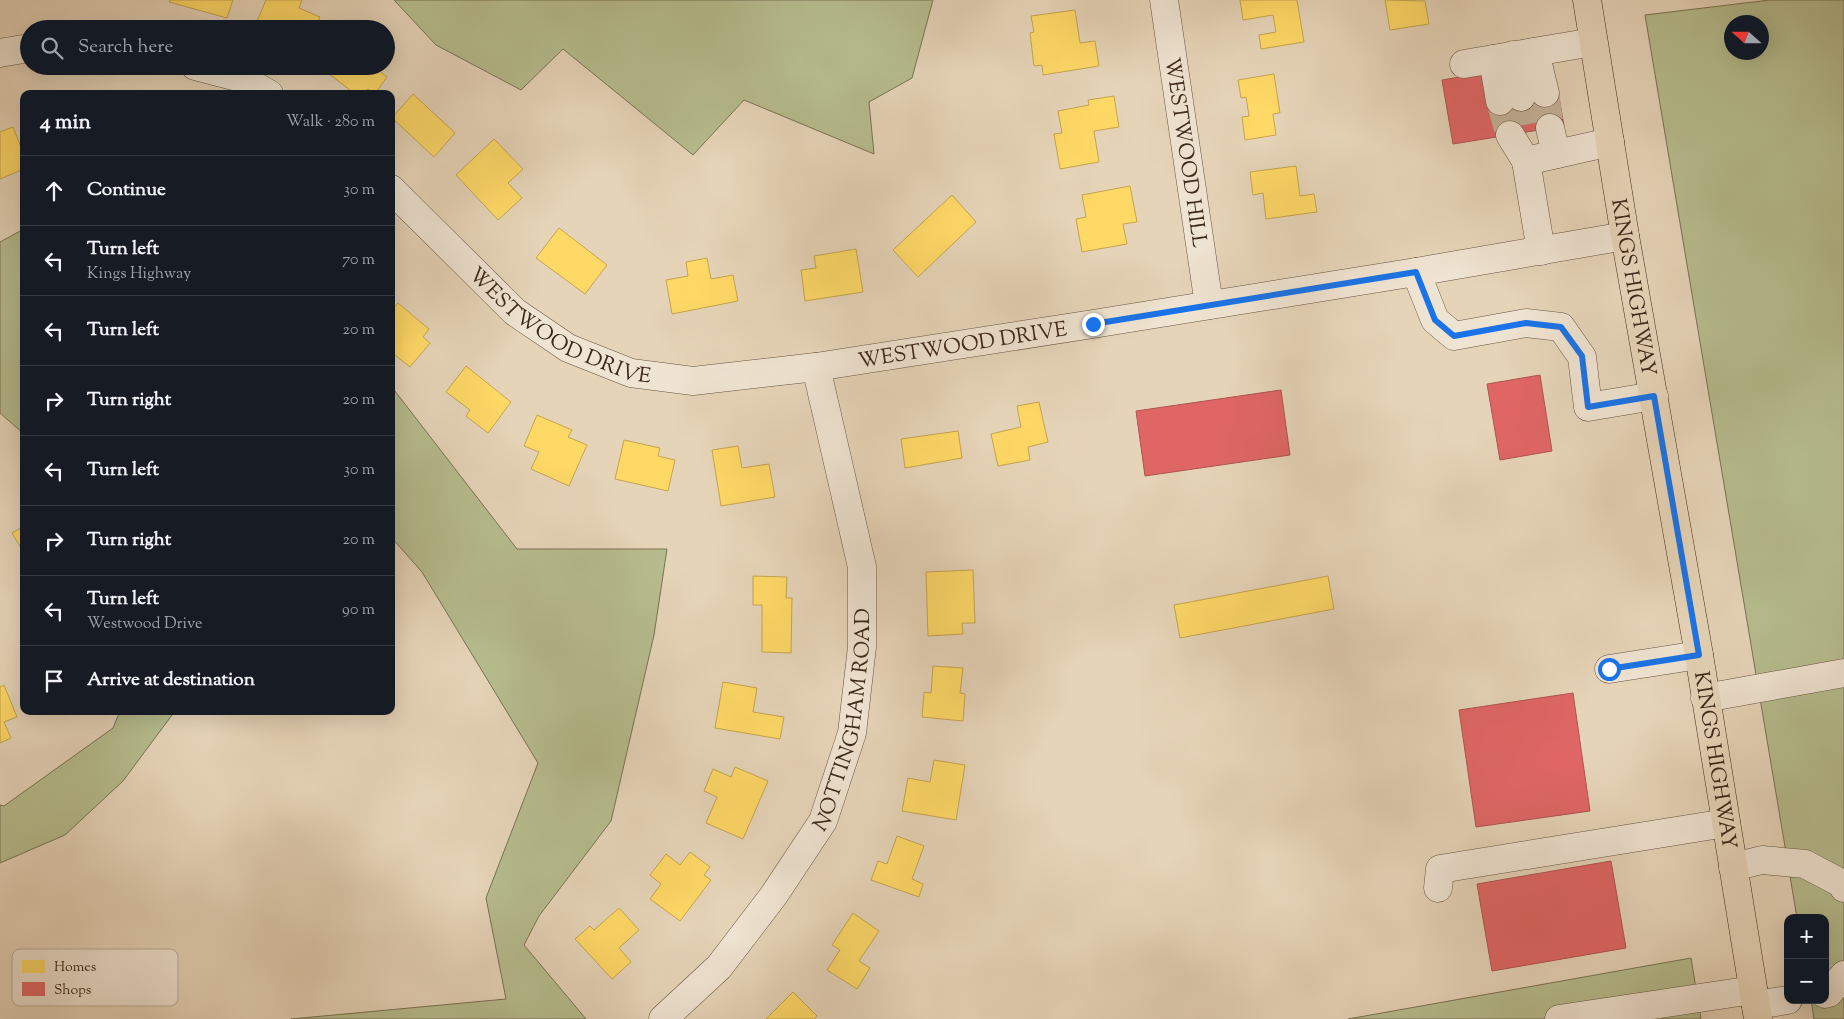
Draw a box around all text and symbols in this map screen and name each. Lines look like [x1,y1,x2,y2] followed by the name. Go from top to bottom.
[1724,15,1769,60] north arrow
[20,20,395,75] search box
[38,34,66,62] icon: search
[78,34,173,61] text: Search here
[1156,56,1213,250] street label: WESTWOOD HILL
[40,108,91,138] text: 4 min
[286,111,375,134] text: Walk · 280 m
[40,177,68,205] icon: ahead
[87,177,166,204] text: Continue
[344,179,375,202] text: 30 m
[1602,197,1662,379] street label: KINGS HIGHWAY
[87,236,159,263] text: Turn left
[40,247,68,275] icon: left
[342,249,375,272] text: 70 m
[461,261,653,392] street label: WESTWOOD DRIVE
[87,263,191,286] text: Kings Highway
[1082,313,1105,336] route end
[856,315,1070,377] street label: WESTWOOD DRIVE
[40,317,68,345] icon: left
[87,317,159,344] text: Turn left
[342,319,375,342] text: 20 m
[40,387,68,415] icon: right
[87,387,171,414] text: Turn right
[342,389,375,412] text: 20 m
[40,457,68,485] icon: left
[87,457,159,484] text: Turn left
[344,459,375,482] text: 30 m
[40,527,68,555] icon: right
[87,527,171,554] text: Turn right
[342,529,375,552] text: 20 m
[87,586,159,613] text: Turn left
[40,597,68,625] icon: left
[342,599,375,622] text: 90 m
[807,608,879,838] street label: NOTTINGHAM ROAD
[87,613,202,636] text: Westwood Drive
[1598,658,1621,681] route start
[40,667,68,695] icon: arrive
[87,667,255,694] text: Arrive at destination
[1685,669,1743,852] street label: KINGS HIGHWAY
[1784,914,1829,1004] map controls
[1784,914,1829,959] button: +
[12,949,178,1006] legend
[54,958,96,978] text: Homes
[1784,959,1829,1004] button: −
[54,981,91,1001] text: Shops

